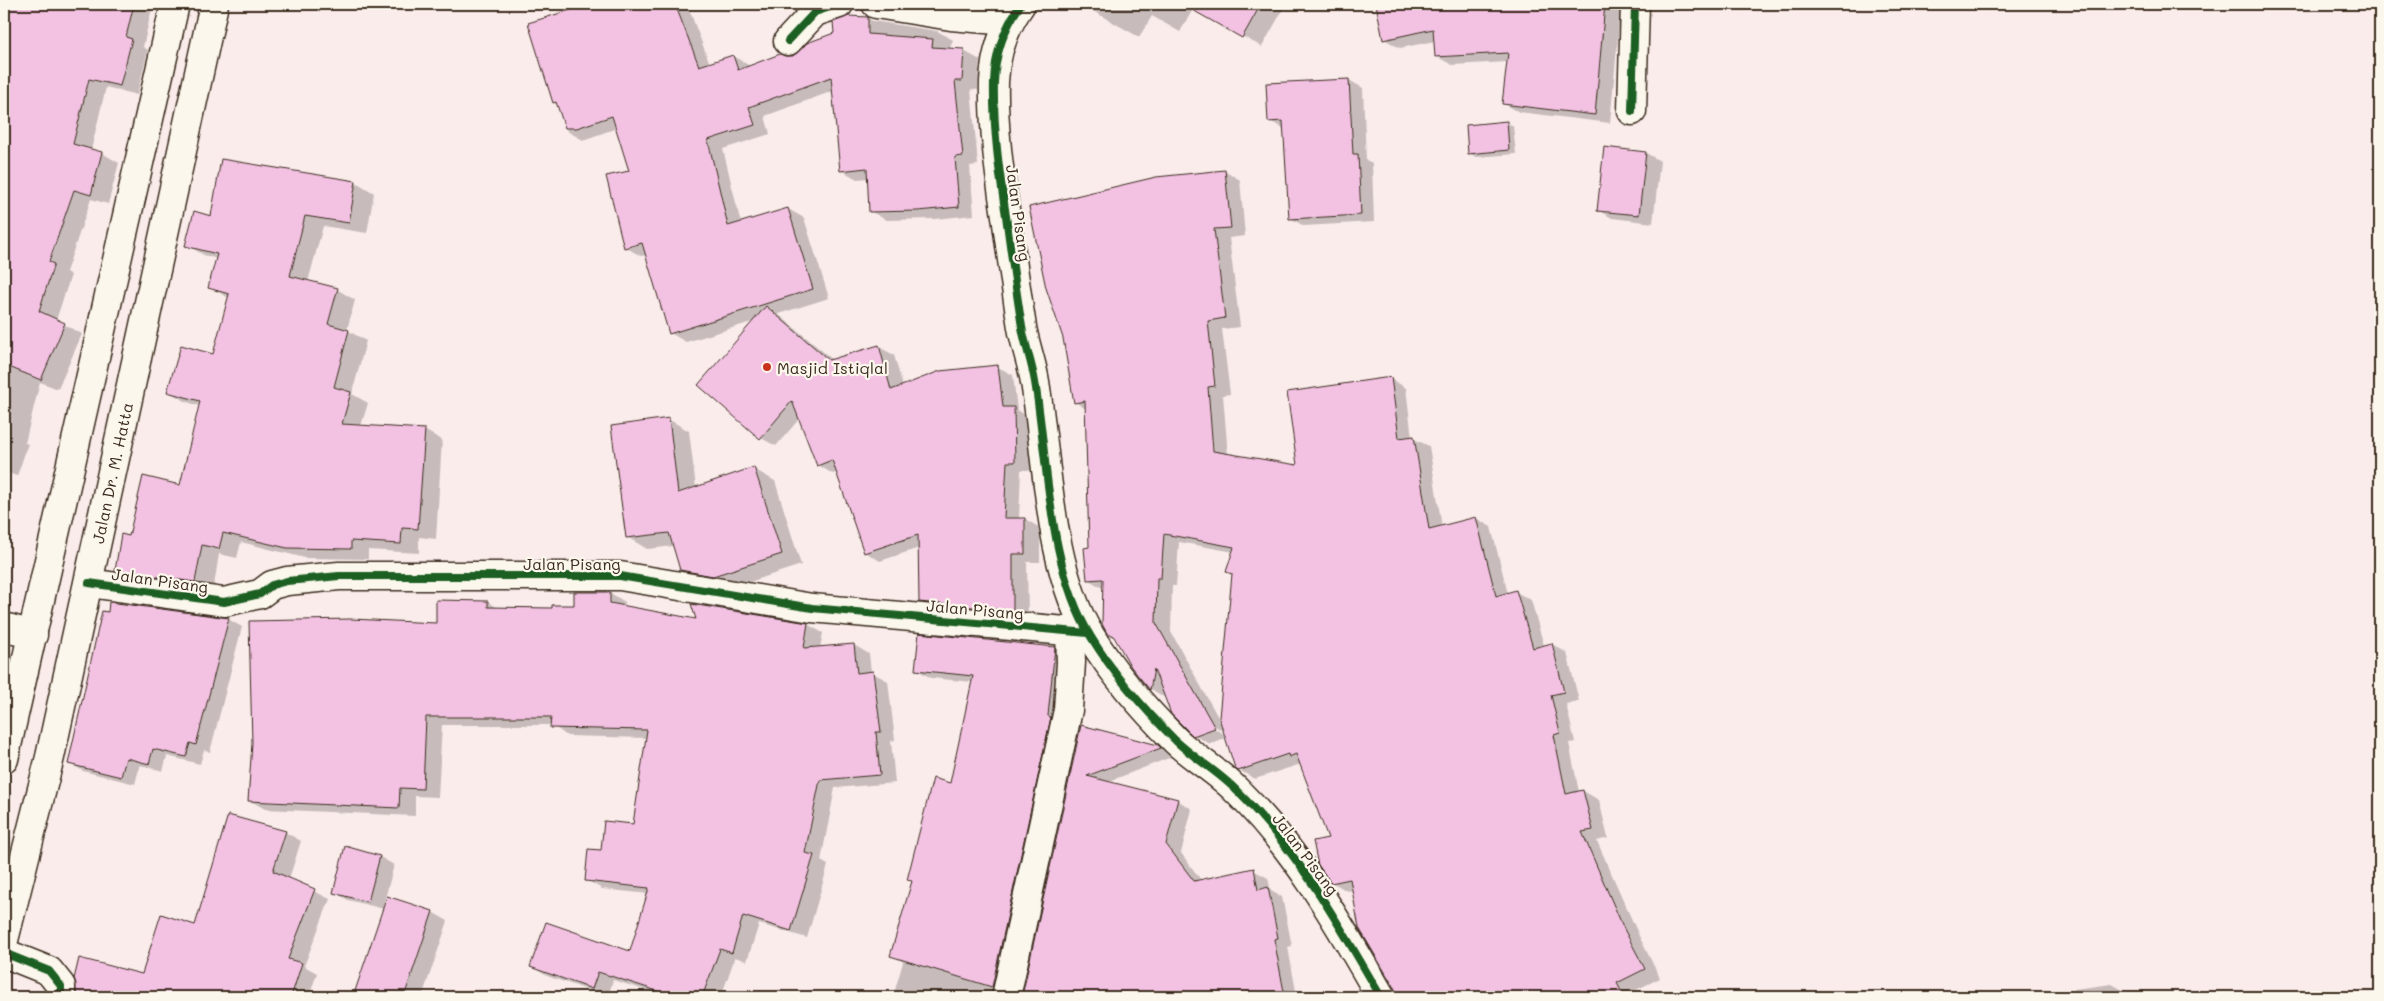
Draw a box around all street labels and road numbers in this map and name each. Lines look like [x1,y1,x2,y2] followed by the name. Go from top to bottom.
[1002,163,1036,263] street label: Jalan Pisang
[87,401,137,545] street label: Jalan Dr. M. Hatta
[523,553,621,574] street label: Jalan Pisang
[110,563,210,597] street label: Jalan Pisang
[926,594,1024,624] street label: Jalan Pisang
[1268,809,1344,899] street label: Jalan Pisang

